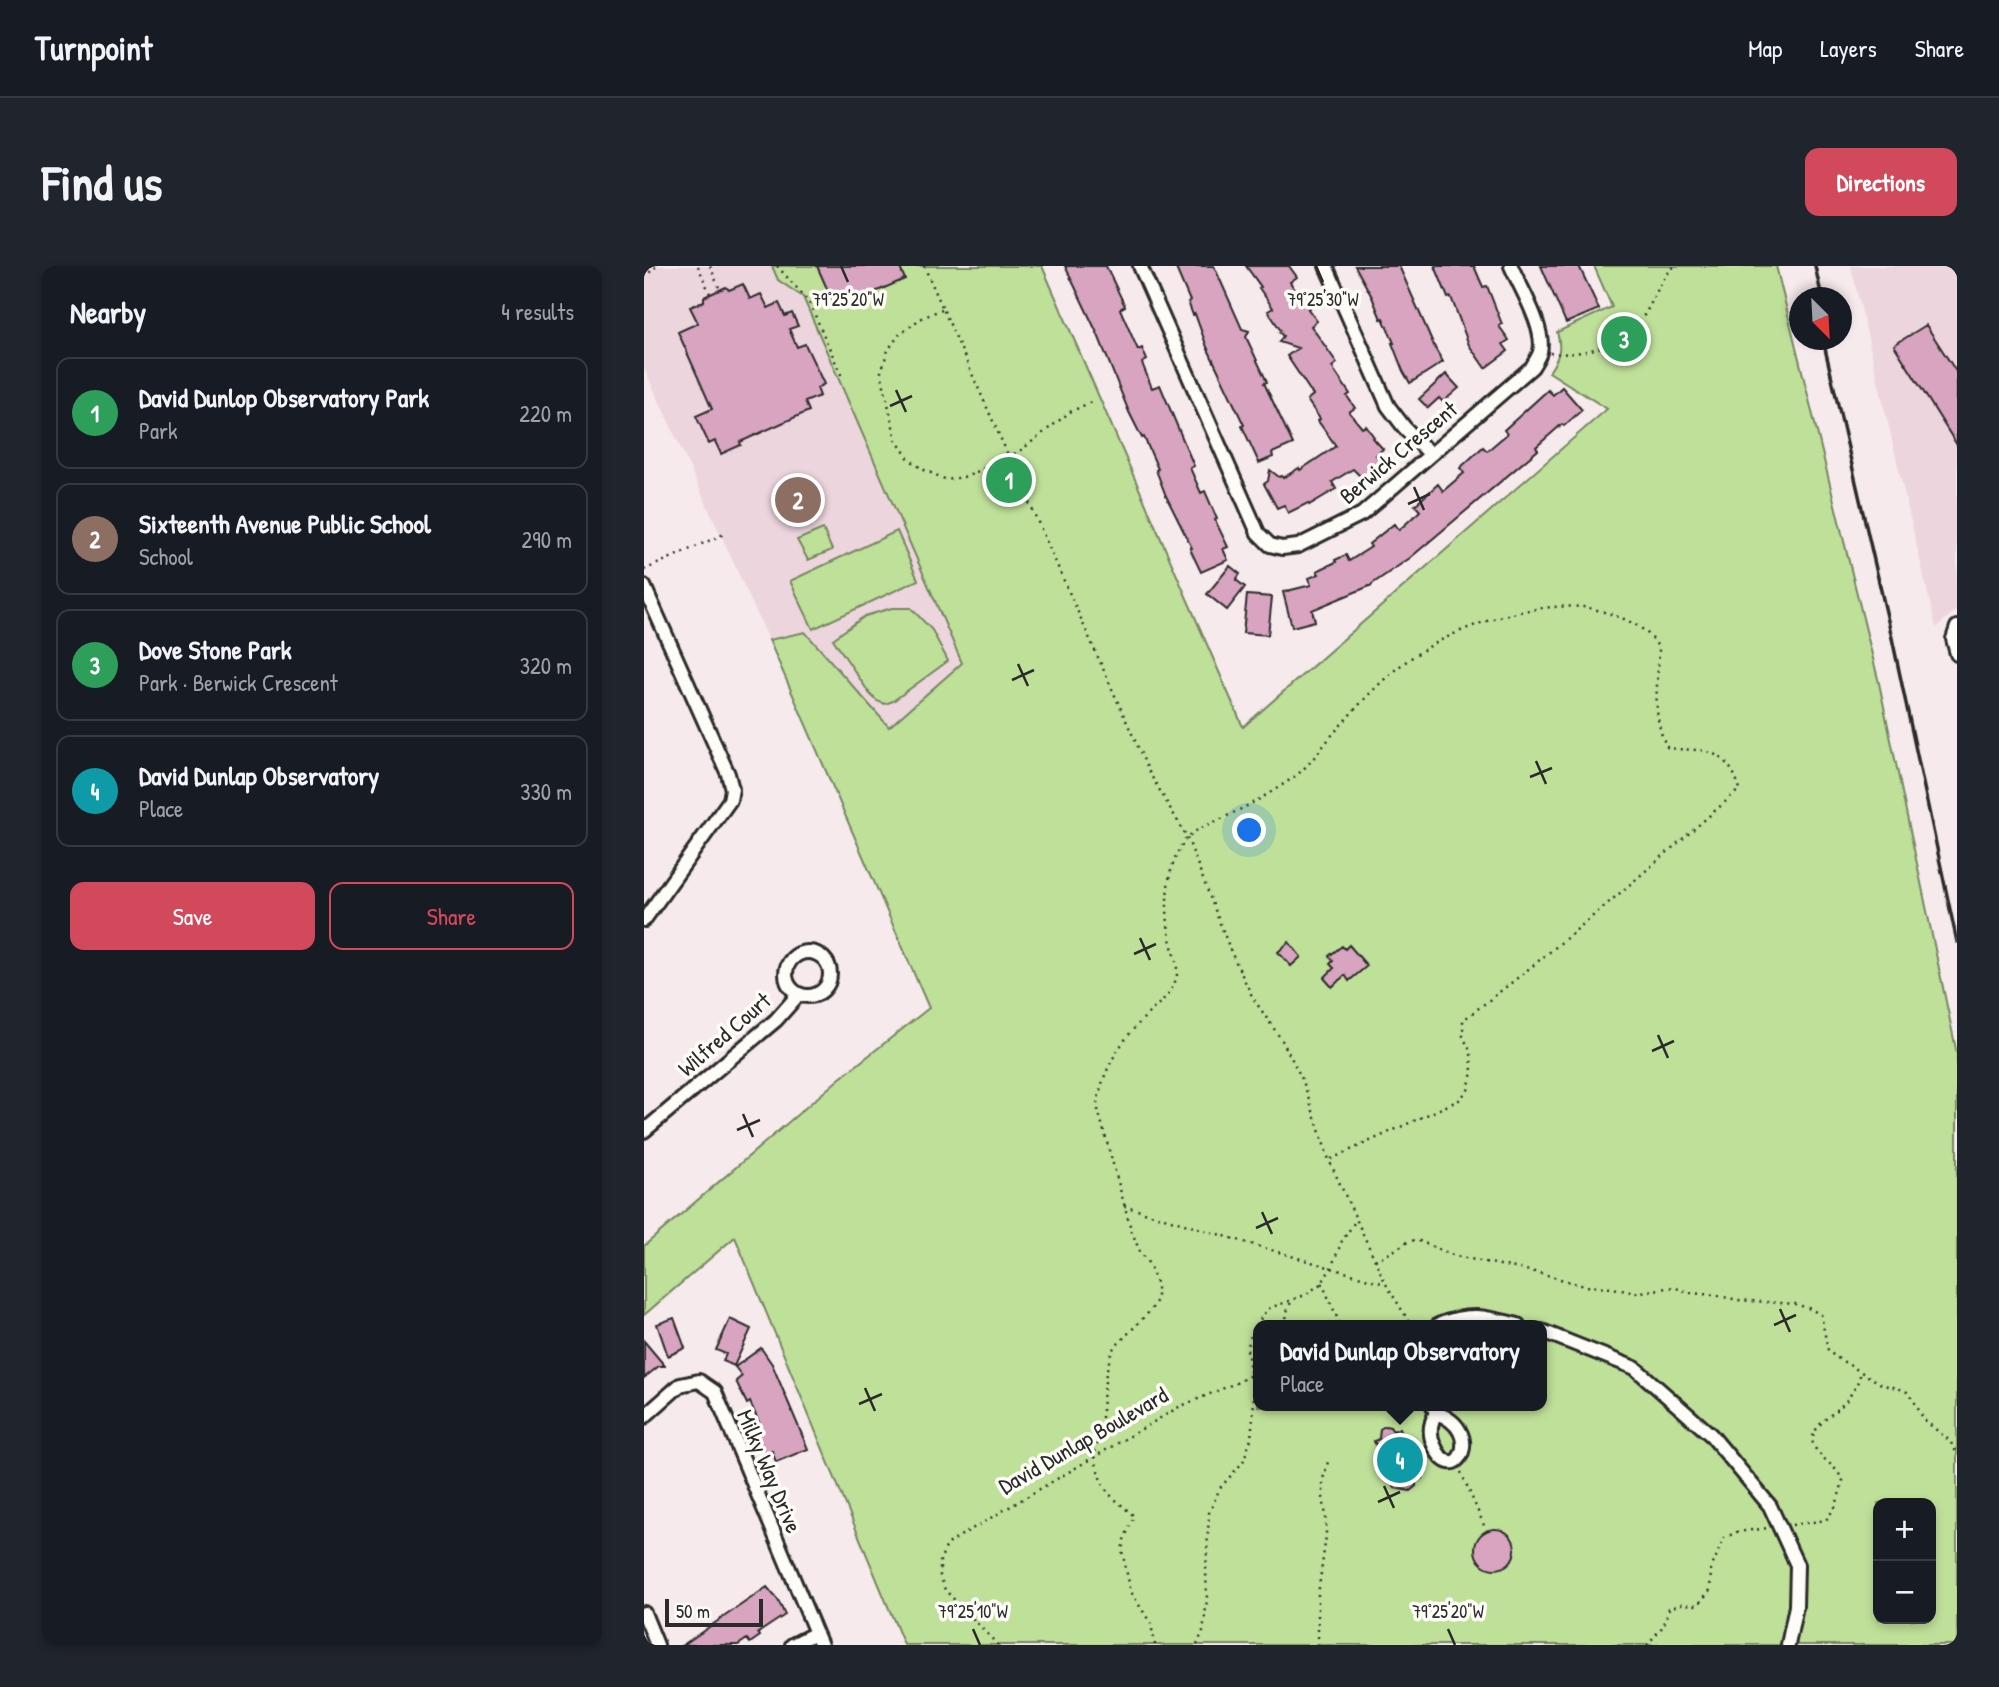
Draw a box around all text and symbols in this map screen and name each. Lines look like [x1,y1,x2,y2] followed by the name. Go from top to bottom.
[35,26,152,70] text: Turnpoint
[1748,32,1782,64] text: Map
[1820,32,1877,64] text: Layers
[1915,32,1964,64] text: Share
[1805,148,1957,216] button: Directions
[42,149,162,215] text: Find us
[812,287,884,312] text: 79°25'20"W
[1287,287,1359,312] text: 79°25'30"W
[1789,287,1852,350] north arrow
[70,292,146,332] text: Nearby
[501,296,574,327] text: 4 results
[1601,313,1647,365] pin: 3
[139,380,429,415] text: David Dunlop Observatory Park
[1332,393,1464,511] street label: Berwick Crescent
[91,398,99,429] text: 1
[519,398,572,429] text: 220 m
[139,415,177,446] text: Park
[986,454,1032,506] pin: 1
[775,474,821,526] pin: 2
[139,506,431,541] text: Sixteenth Avenue Public School
[90,524,100,555] text: 2
[522,524,572,555] text: 290 m
[139,541,193,572] text: School
[139,632,292,667] text: Dove Stone Park
[90,650,100,681] text: 3
[520,650,572,681] text: 320 m
[139,667,338,698] text: Park · Berwick Crescent
[139,758,379,793] text: David Dunlap Observatory
[91,776,99,807] text: 4
[520,776,572,807] text: 330 m
[139,793,183,824] text: Place
[1232,813,1266,847] your location
[70,882,315,950] button: Save
[329,882,574,950] button: Share
[671,984,778,1083] street label: Wilfred Court
[1253,1320,1547,1411] popup
[1280,1333,1520,1368] text: David Dunlap Observatory
[1280,1368,1324,1399] text: Place
[993,1379,1173,1501] street label: David Dunlap Boulevard
[730,1405,810,1537] street label: Milky Way Drive
[1377,1434,1423,1486] pin: 4
[1873,1498,1936,1624] map controls
[1873,1498,1936,1561] button: +
[1873,1561,1936,1624] button: −
[665,1596,763,1628] scale bar
[676,1598,710,1624] text: 50 m
[938,1599,1008,1624] text: 79°25'10"W
[1412,1599,1484,1624] text: 79°25'20"W

